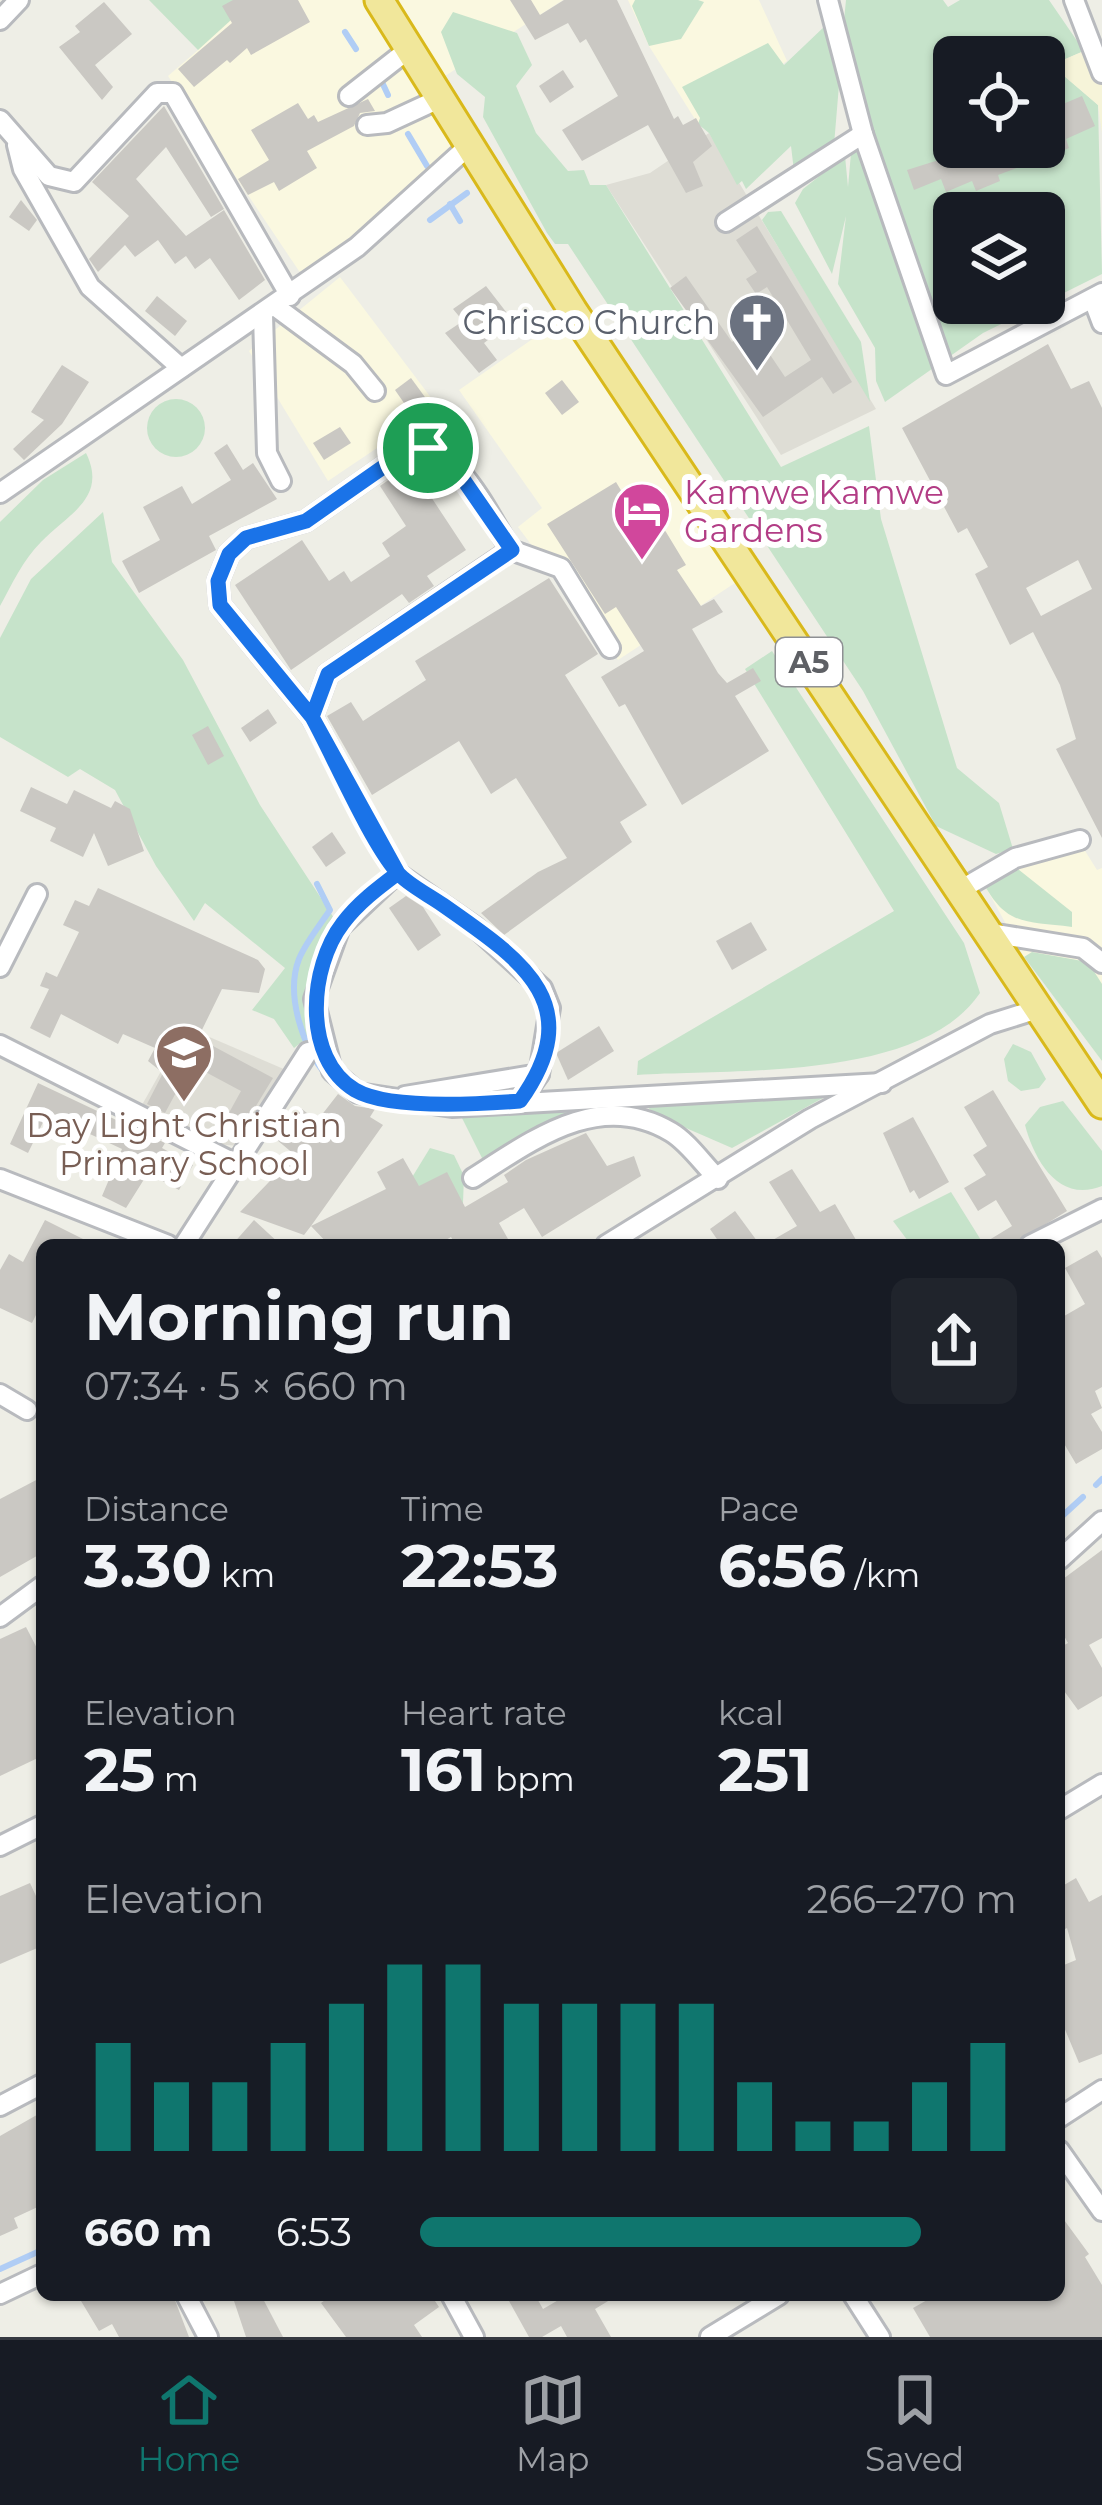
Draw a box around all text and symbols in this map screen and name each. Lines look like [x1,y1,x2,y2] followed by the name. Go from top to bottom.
[933,36,1065,324] map controls
[933,36,1065,168] button: locate
[933,192,1065,324] button: layers
[726,291,788,373] church icon: Chrisco Church
[462,302,715,342] place label: Chrisco Church
[377,397,479,499] pin
[395,415,461,481] icon: arrive
[684,472,944,550] place label: Kamwe Kamwe Gardens
[611,480,673,562] hotel icon: Kamwe Kamwe Gardens
[776,638,842,686] road number: A5
[153,1022,215,1104] school or university icon: Day Light Christian Primary School
[26,1105,342,1183] place label: Day Light Christian Primary School
[84,1276,514,1357] text: Morning run
[891,1278,1017,1404] button: share
[84,1362,408,1410] text: 07:34 · 5 × 660 m
[84,1489,229,1529] text: Distance
[401,1489,484,1529] text: Time
[718,1489,799,1529] text: Pace
[84,1529,212,1602] text: 3.30
[401,1529,558,1602] text: 22:53
[718,1529,846,1602] text: 6:56
[212,1555,275,1595] text: km
[846,1555,920,1595] text: /km
[84,1693,237,1733] text: Elevation
[401,1693,567,1733] text: Heart rate
[718,1693,784,1733] text: kcal
[84,1733,155,1806] text: 25
[401,1733,486,1806] text: 161
[718,1733,813,1806] text: 251
[155,1759,199,1799] text: m
[486,1759,575,1799] text: bpm
[84,1875,264,1923] text: Elevation
[807,1875,1017,1923] text: 266–270 m
[84,2208,212,2256] text: 660 m
[276,2208,352,2256] text: 6:53
[138,2367,240,2479] tab: Home
[516,2367,589,2479] tab: Map
[865,2367,964,2479] tab: Saved

